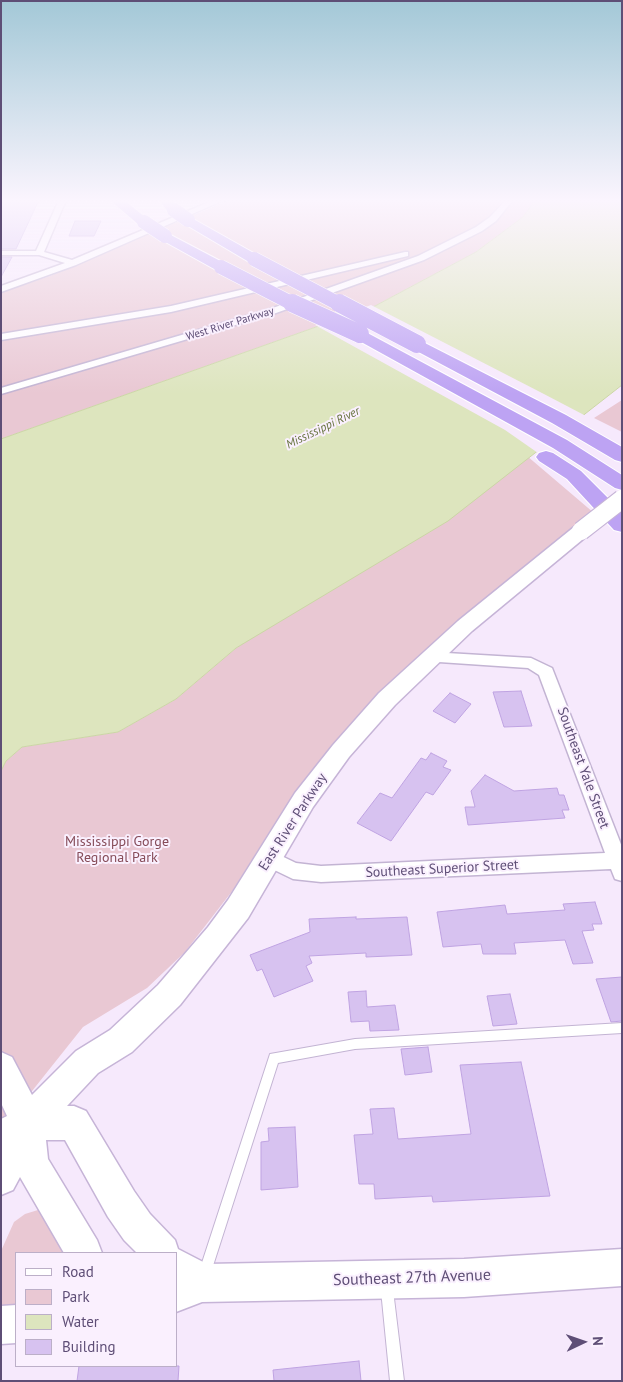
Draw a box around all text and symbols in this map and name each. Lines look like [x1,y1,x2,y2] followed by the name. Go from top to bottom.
[184,304,276,344] street label: West River Parkway
[284,404,362,452] water label: Mississippi River
[553,705,613,831] street label: Southeast Yale Street
[255,770,331,874] street label: East River Parkway
[65,834,169,866] park label: Mississippi Gorge Regional Park
[365,857,519,881] street label: Southeast Superior Street
[15,1252,178,1367] legend
[62,1262,94,1281] text: Road
[333,1266,491,1290] street label: Southeast 27th Avenue
[62,1287,90,1306] text: Park
[62,1312,99,1331] text: Water
[558,1317,608,1367] north arrow
[589,1336,607,1346] text: N
[62,1337,116,1356] text: Building

